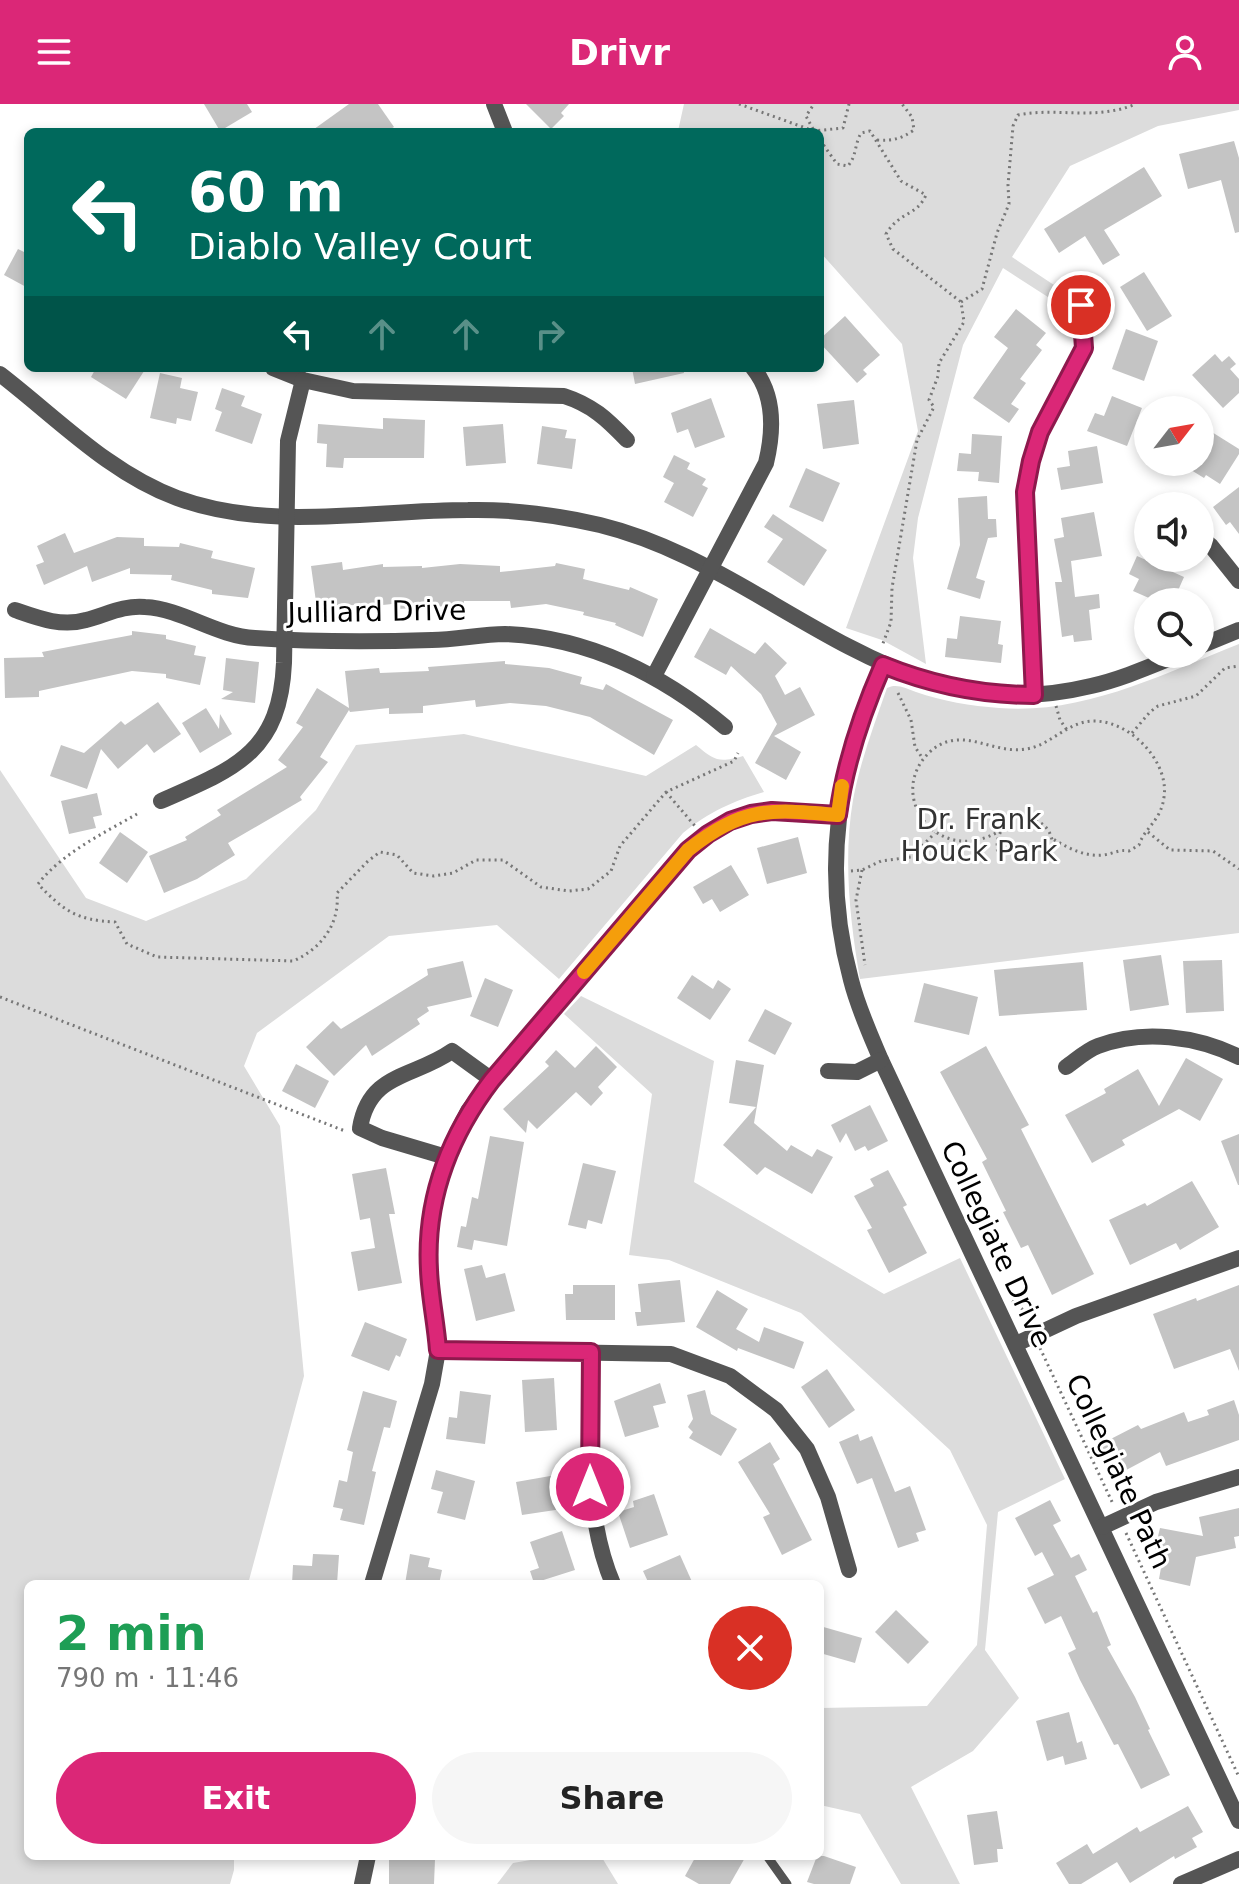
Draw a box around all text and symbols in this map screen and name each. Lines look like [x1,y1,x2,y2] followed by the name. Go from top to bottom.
[32,30,76,74] icon: menu
[1163,30,1207,74] icon: person
[569,32,670,73] text: Drivr
[188,159,344,224] text: 60 m
[56,160,160,264] icon: left
[188,226,532,267] text: Diablo Valley Court
[1047,271,1115,339] pin
[1059,283,1103,327] icon: arrive
[276,312,320,356] icon: left
[360,312,404,356] icon: ahead
[444,312,488,356] icon: ahead
[528,312,572,356] icon: right
[1134,396,1214,476] north arrow
[1134,396,1214,668] map controls
[1134,492,1214,572] button: sound
[1134,588,1214,668] button: search
[285,593,467,630] street label: Julliard Drive
[901,803,1058,868] park label: Dr. Frank Houck Park
[934,1136,1059,1353] street label: Collegiate Drive
[1059,1369,1178,1574] street label: Collegiate Path
[548,1445,632,1529] position arrow
[56,1605,207,1661] text: 2 min
[708,1606,792,1690] button: close
[56,1663,239,1693] text: 790 m · 11:46
[56,1752,416,1844] button: Exit
[432,1752,792,1844] button: Share

